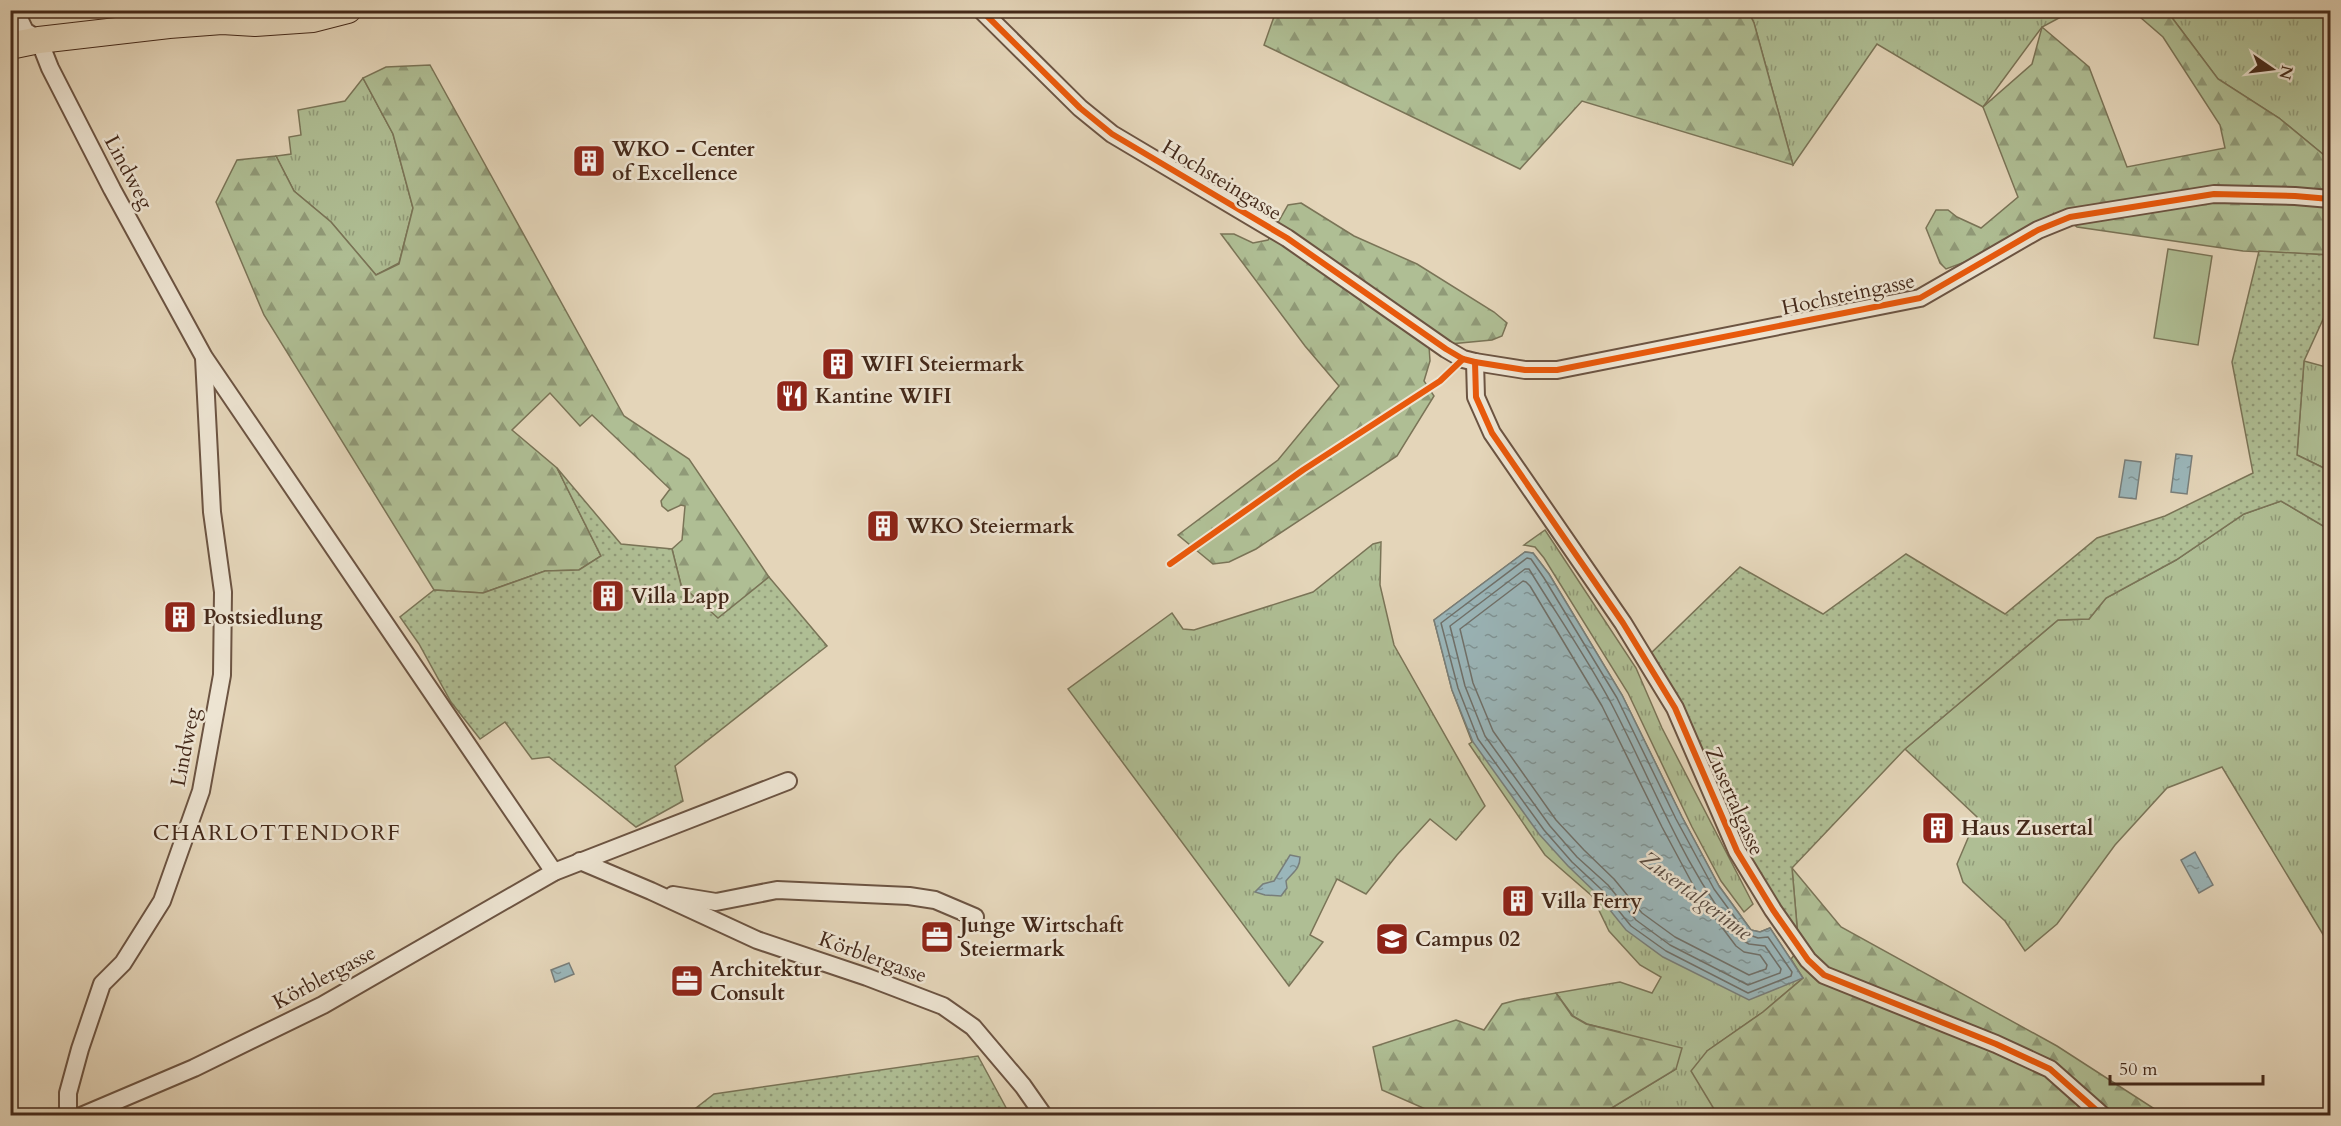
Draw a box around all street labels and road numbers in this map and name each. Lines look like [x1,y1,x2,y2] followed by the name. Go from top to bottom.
[97,130,160,215] street label: Lindweg
[1156,133,1287,228] street label: Hochsteingasse
[1779,266,1917,323] street label: Hochsteingasse
[164,705,207,789] street label: Lindweg
[1698,742,1771,860] street label: Zusertalgasse
[815,925,931,990] street label: Körblergasse
[268,938,381,1017] street label: Körblergasse

